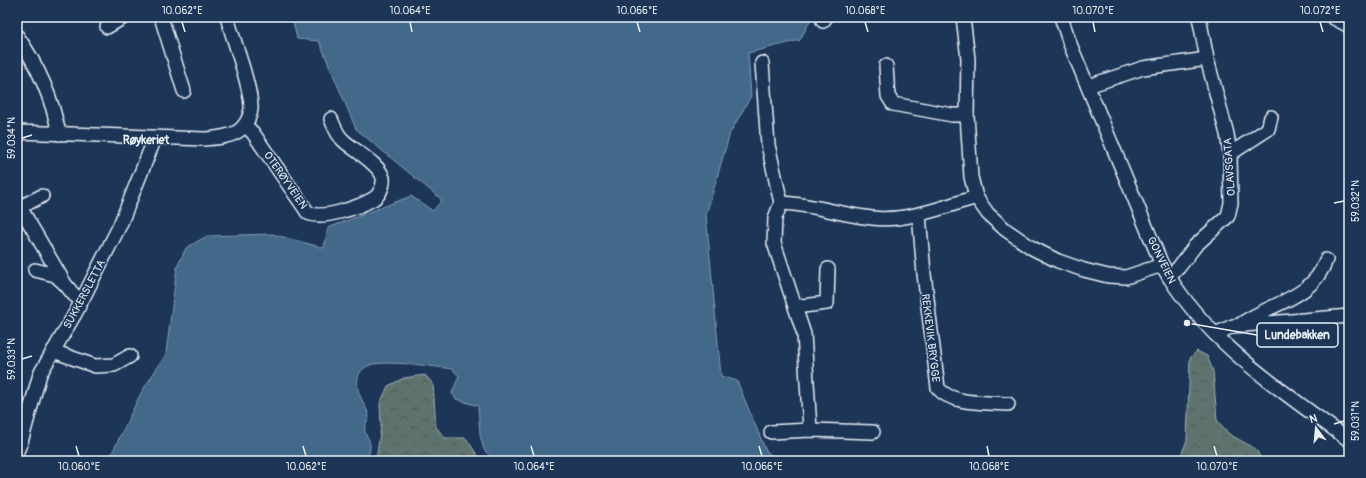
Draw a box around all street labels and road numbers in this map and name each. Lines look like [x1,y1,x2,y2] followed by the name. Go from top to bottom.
[1221,137,1238,197] street label: OLAVSGATA
[261,149,310,212] street label: OTERØYVEIEN
[1145,235,1178,286] street label: GONVEIEN
[61,257,108,331] street label: SUKKERSLETTA
[919,293,942,383] street label: REKKEVIK BRYGGE

